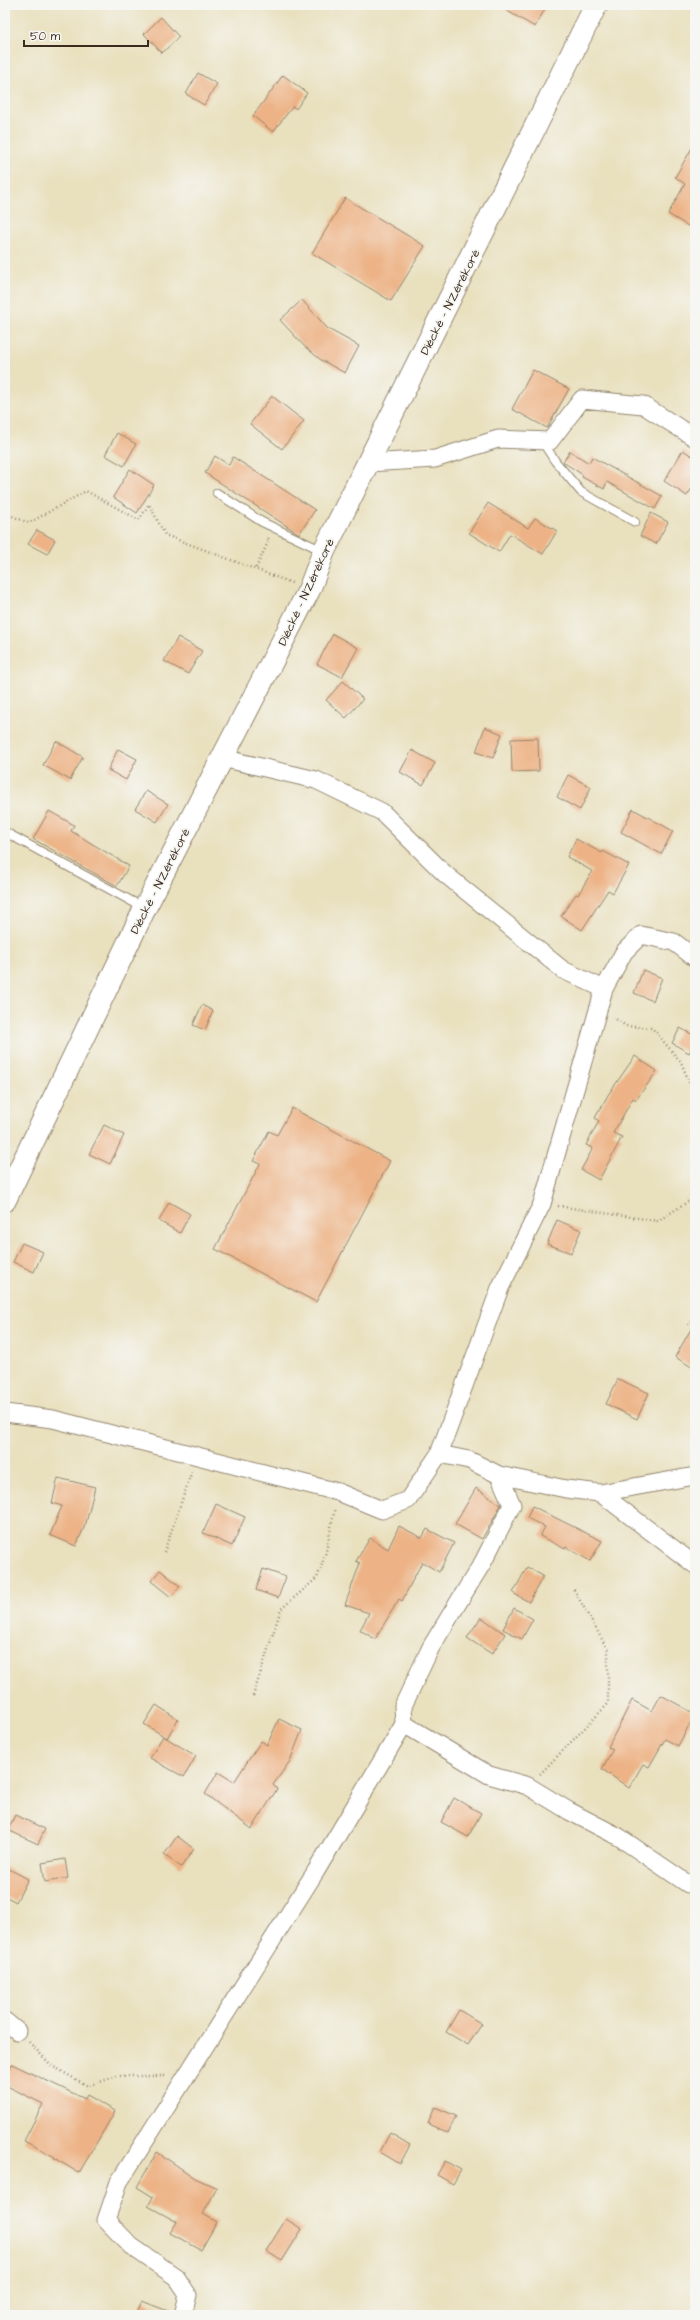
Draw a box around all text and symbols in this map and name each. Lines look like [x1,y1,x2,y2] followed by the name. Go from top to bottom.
[24,22,148,48] scale bar
[30,28,61,45] text: 50 m
[416,246,485,358] street label: Diécké - N'Zérékoré
[274,535,339,649] street label: Diécké - N'Zérékoré
[126,825,195,937] street label: Diécké - N'Zérékoré

